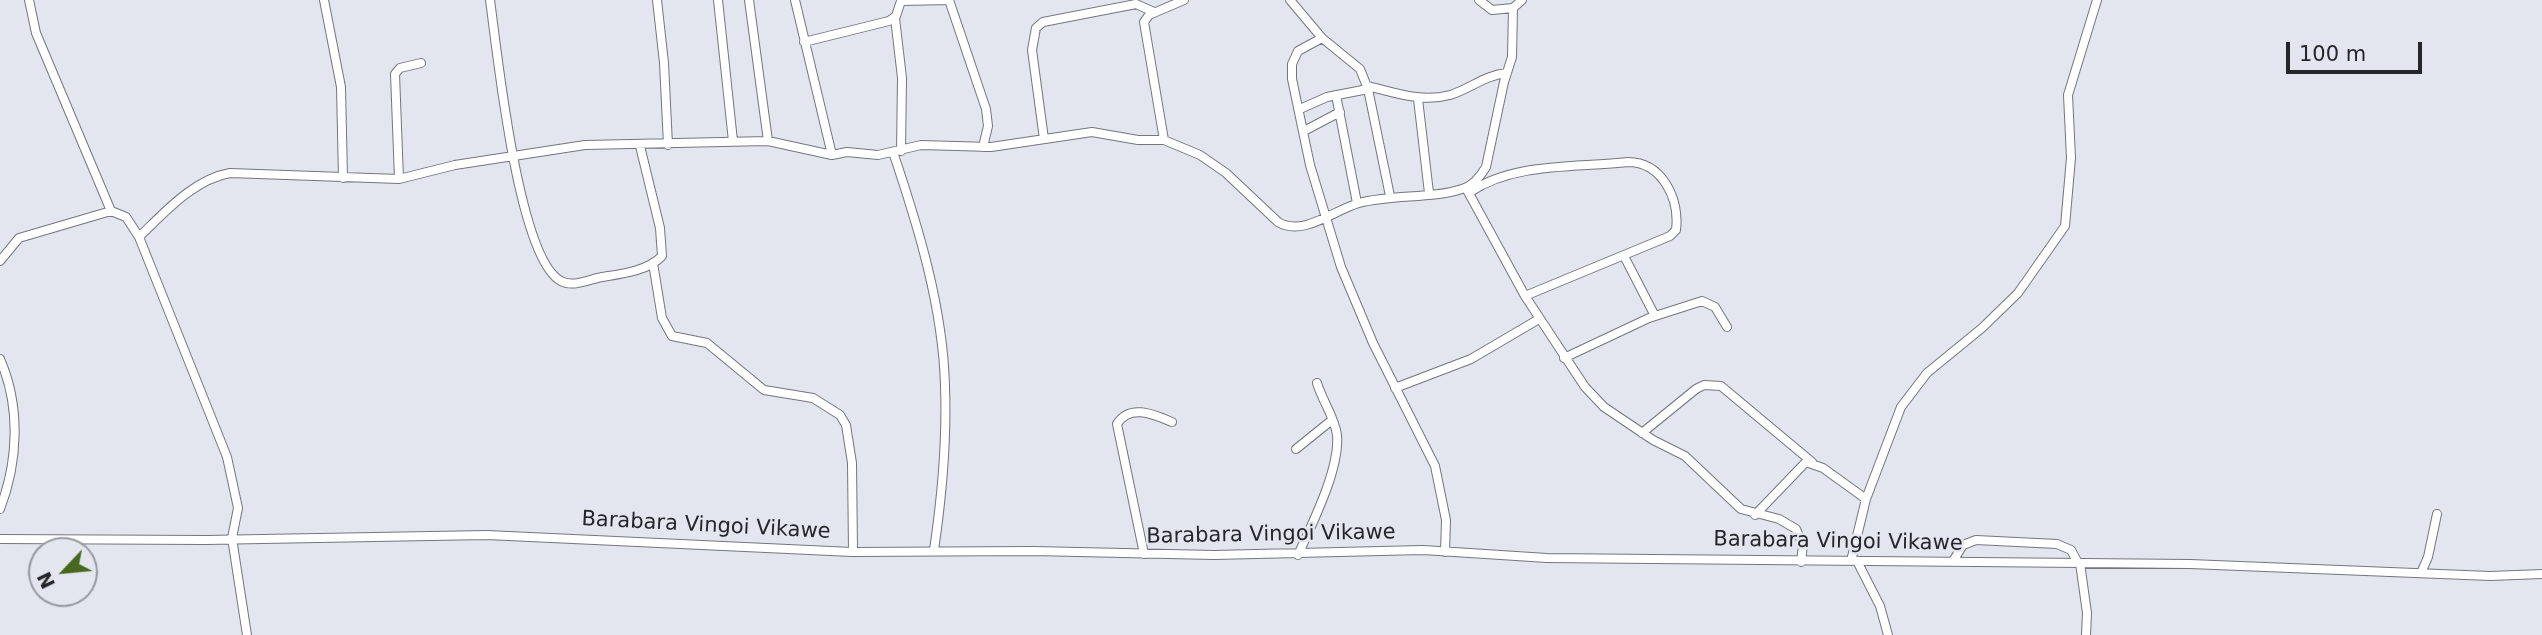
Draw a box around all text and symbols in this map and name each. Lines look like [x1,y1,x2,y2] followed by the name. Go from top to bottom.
[2290,28,2426,72] scale bar
[2299,42,2366,66] text: 100 m
[581,507,831,545] street label: Barabara Vingoi Vikawe
[1146,520,1396,550] street label: Barabara Vingoi Vikawe
[1713,527,1963,557] street label: Barabara Vingoi Vikawe
[28,537,98,607] north arrow
[33,568,59,592] text: N

